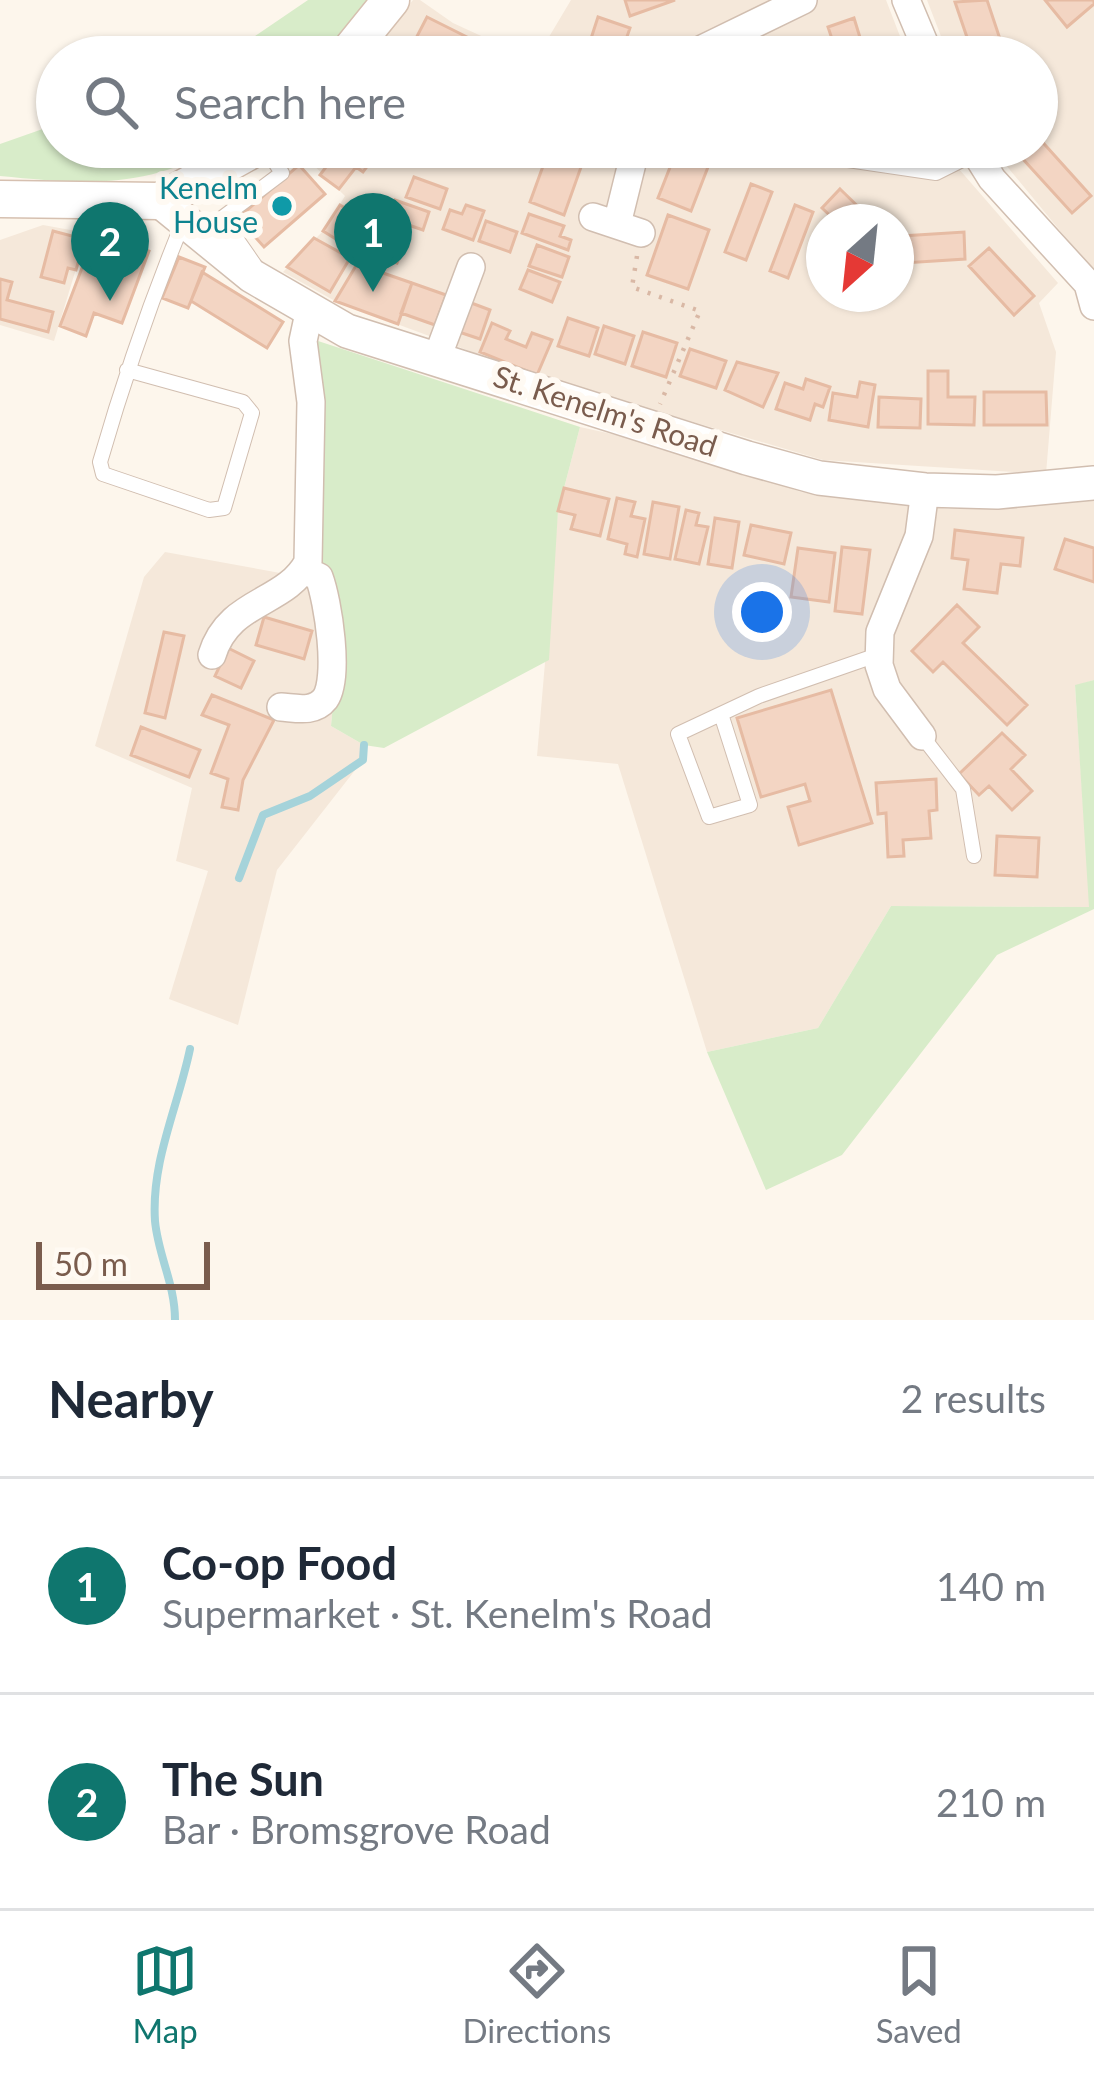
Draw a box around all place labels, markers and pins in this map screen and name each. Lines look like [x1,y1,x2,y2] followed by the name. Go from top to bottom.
[159,169,258,239] place label: Kenelm House
[269,193,295,219] marker: Kenelm House
[334,193,412,292] pin: 1
[71,202,149,301] pin: 2

